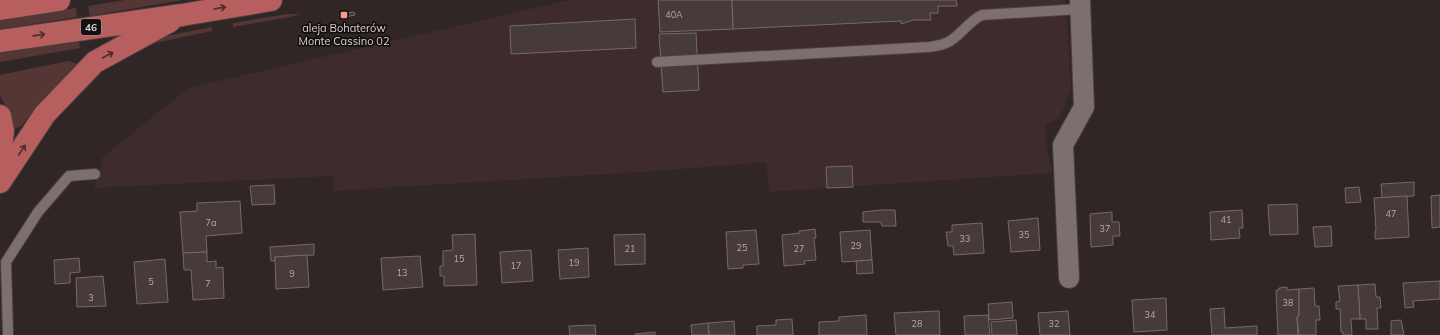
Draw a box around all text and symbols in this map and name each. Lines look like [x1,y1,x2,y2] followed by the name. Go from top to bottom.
[213,4,226,12] one-way arrow
[665,9,683,20] house number: 40A
[339,10,349,20] marker: aleja Bohaterów Monte Cassino 02
[81,19,101,35] road number: 46
[298,21,390,48] place label: aleja Bohaterów Monte Cassino 02
[32,31,45,39] one-way arrow
[102,50,114,58] one-way arrow
[18,144,26,155] one-way arrow
[1386,208,1396,219] house number: 47
[1221,214,1231,225] house number: 41
[206,217,216,228] house number: 7a
[1100,223,1110,234] house number: 37
[1019,229,1030,240] house number: 35
[960,233,970,244] house number: 33
[851,240,861,251] house number: 29
[737,242,748,253] house number: 25
[625,243,635,254] house number: 21
[794,243,804,254] house number: 27
[454,253,465,264] house number: 15
[569,257,579,268] house number: 19
[511,260,521,271] house number: 17
[397,267,407,278] house number: 13
[289,268,295,279] house number: 9
[148,276,154,287] house number: 5
[205,278,211,289] house number: 7
[88,292,94,303] house number: 3
[1283,297,1293,308] house number: 38
[1145,309,1156,320] house number: 34
[912,318,922,329] house number: 28
[1049,318,1059,329] house number: 32

